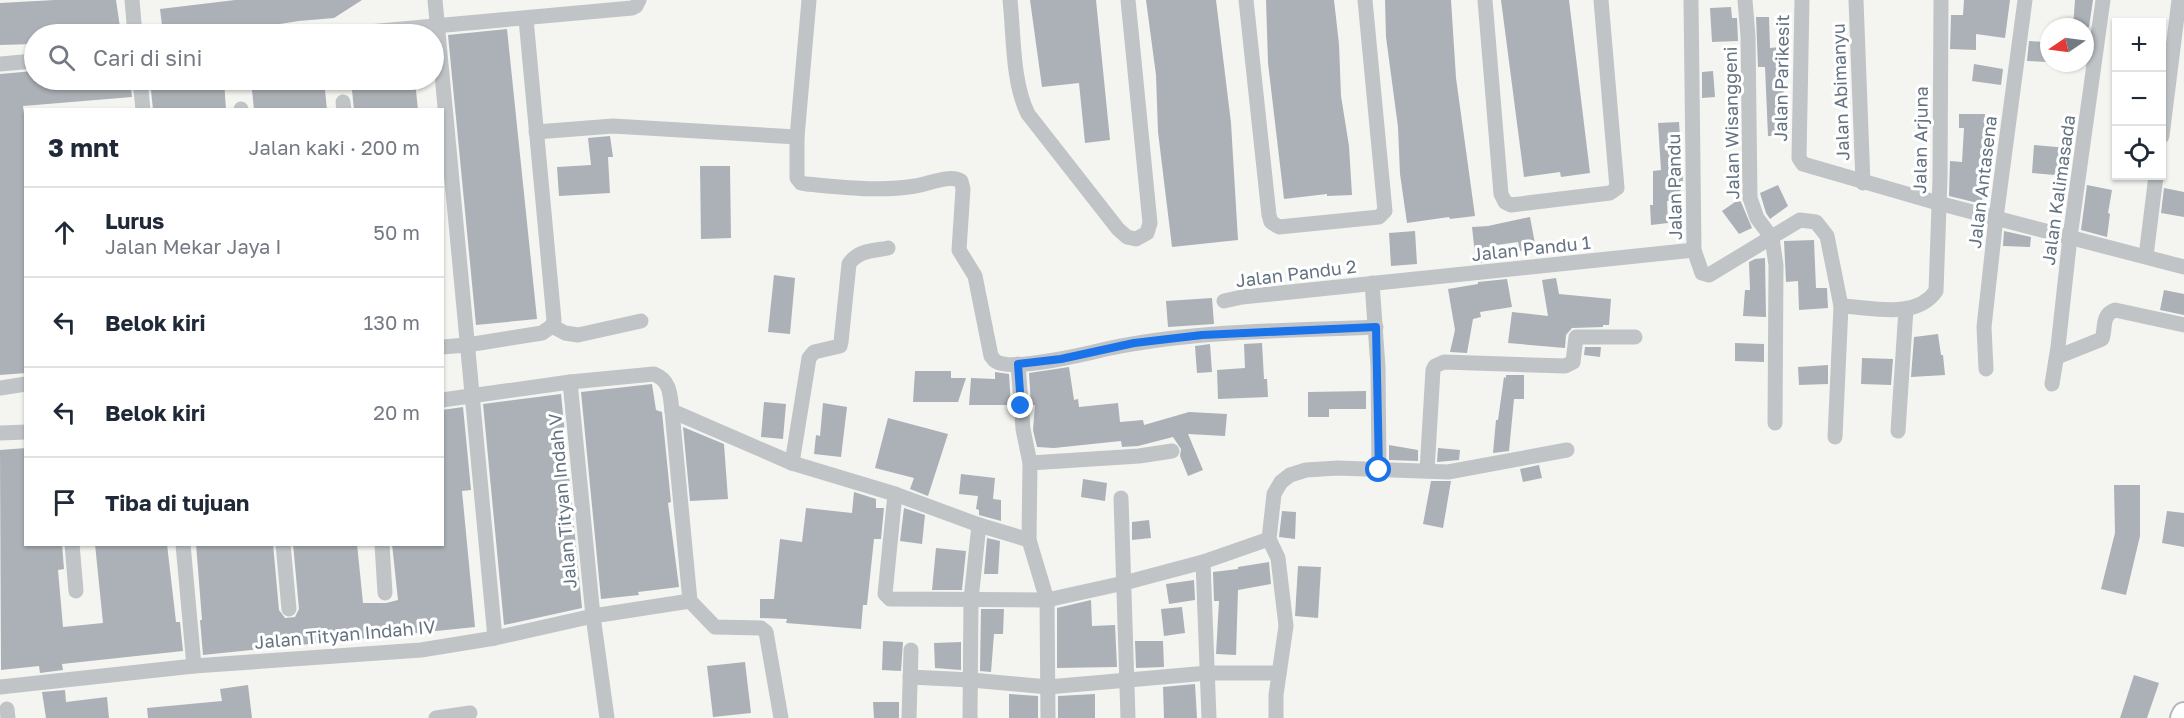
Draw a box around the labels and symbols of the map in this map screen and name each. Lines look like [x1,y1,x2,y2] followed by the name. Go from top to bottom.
[1769,14,1793,142] street label: Jalan Parikesit
[2040,18,2094,72] north arrow
[1827,23,1853,161] street label: Jalan Abimanyu
[1719,46,1743,200] street label: Jalan Wisanggeni
[1908,86,1932,194] street label: Jalan Arjuna
[2037,113,2079,267] street label: Jalan Kalimasada
[1963,115,2001,249] street label: Jalan Antasena
[1662,134,1686,240] street label: Jalan Pandu
[1470,231,1592,265] street label: Jalan Pandu 1
[1234,255,1358,291] street label: Jalan Pandu 2
[1007,392,1033,418] route end
[543,412,581,590] street label: Jalan Tityan Indah V
[1365,456,1391,482] route start
[254,615,436,653] street label: Jalan Tityan Indah IV

